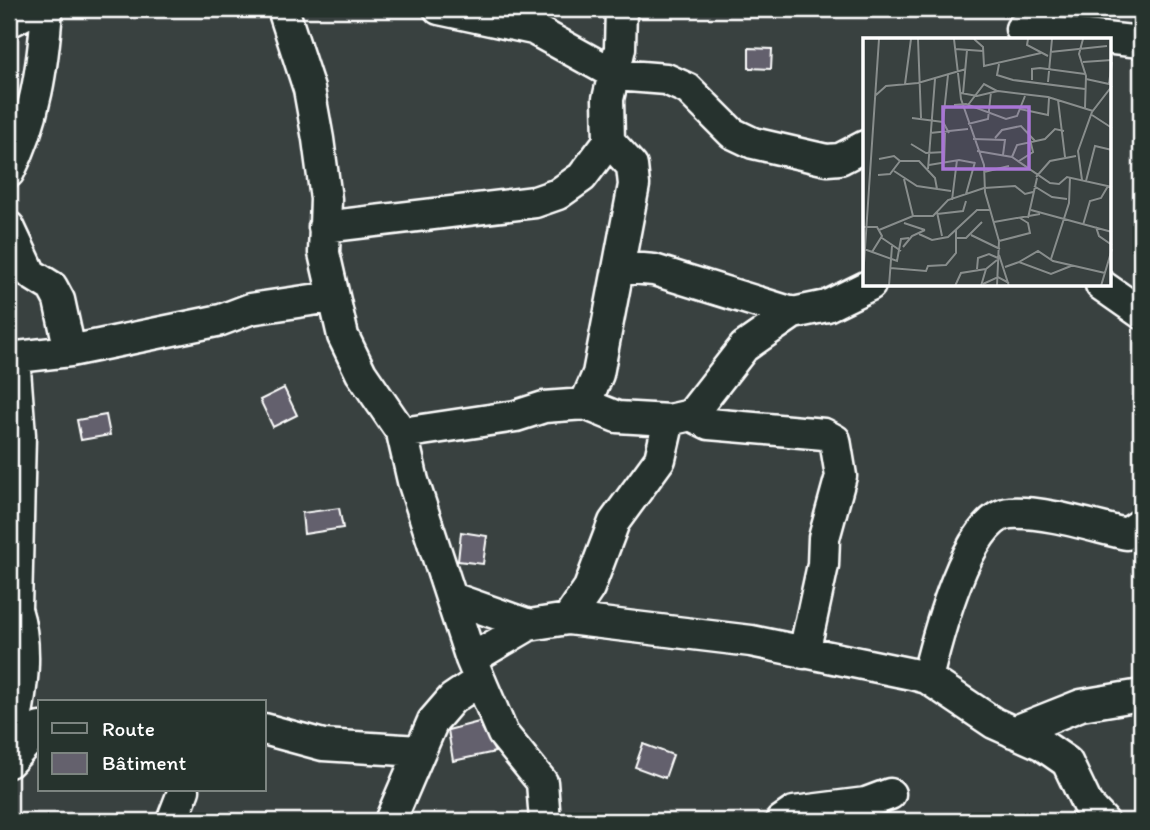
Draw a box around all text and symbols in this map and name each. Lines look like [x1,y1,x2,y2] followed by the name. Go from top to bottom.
[863,38,1112,287] inset map
[38,700,266,792] legend
[102,716,155,741] text: Route
[102,750,186,775] text: Bâtiment

